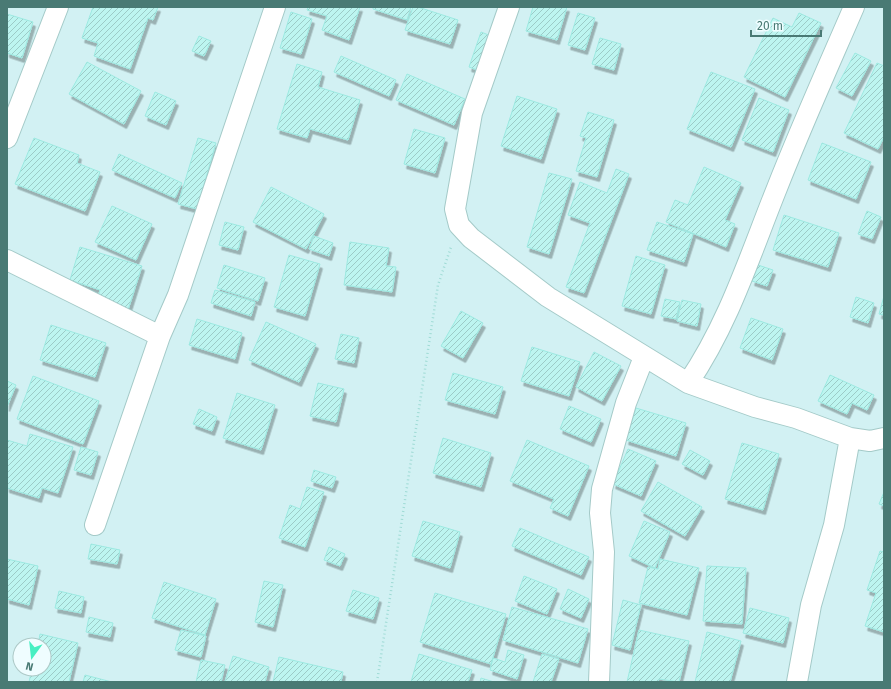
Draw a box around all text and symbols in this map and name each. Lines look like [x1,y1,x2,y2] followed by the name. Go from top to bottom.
[751,12,821,38] scale bar
[757,19,783,33] text: 20 m
[12,637,52,677] north arrow
[24,659,35,673] text: N

